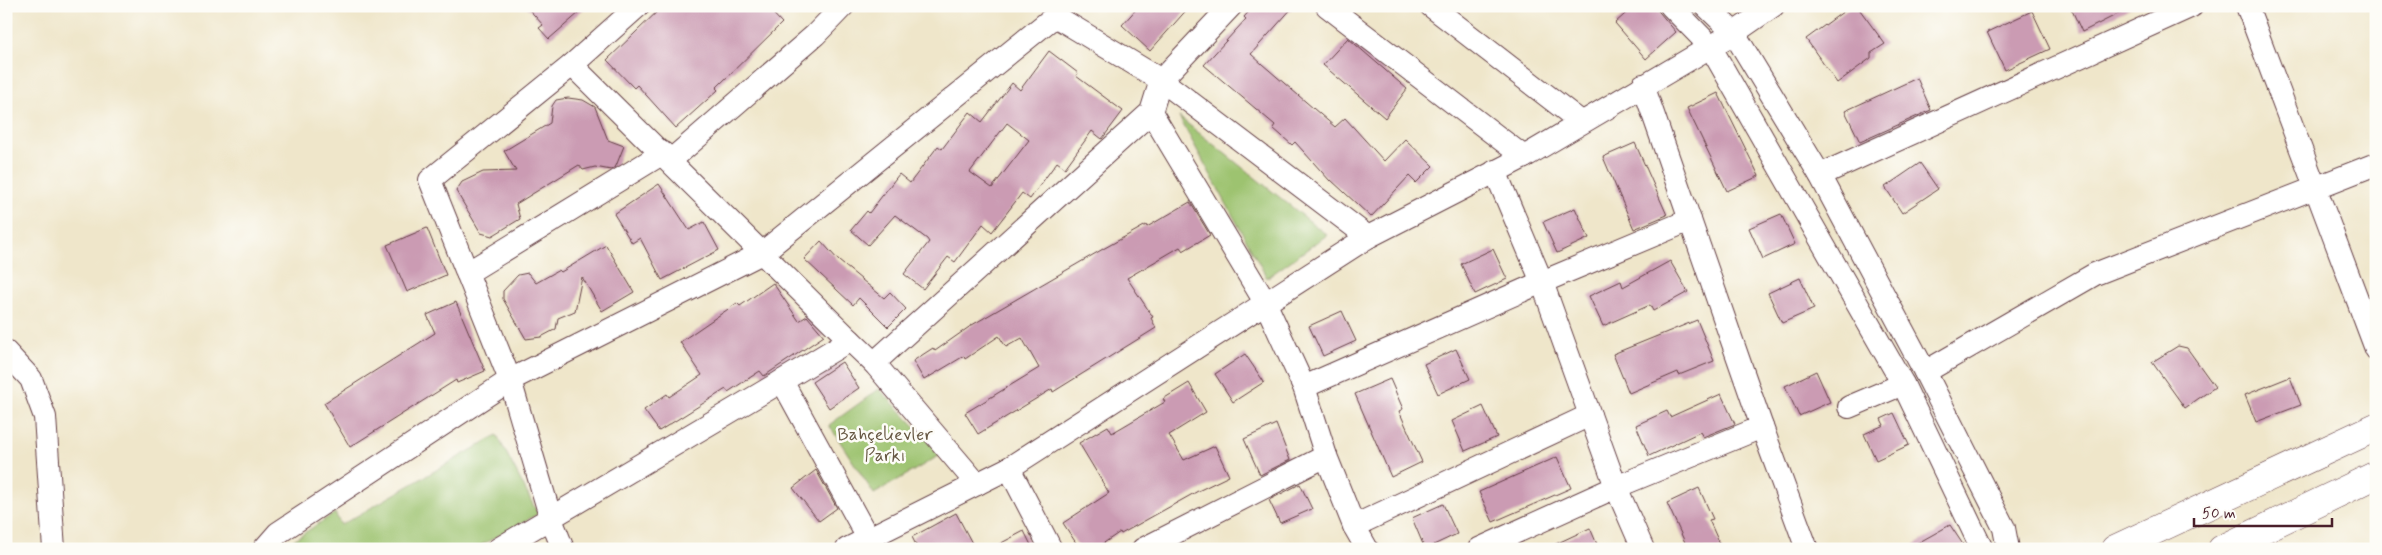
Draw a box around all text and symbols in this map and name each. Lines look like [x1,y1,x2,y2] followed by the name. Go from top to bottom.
[837,423,933,468] park label: Bahçelievler Parkı
[2194,495,2332,527] scale bar
[2202,504,2236,524] text: 50 m

